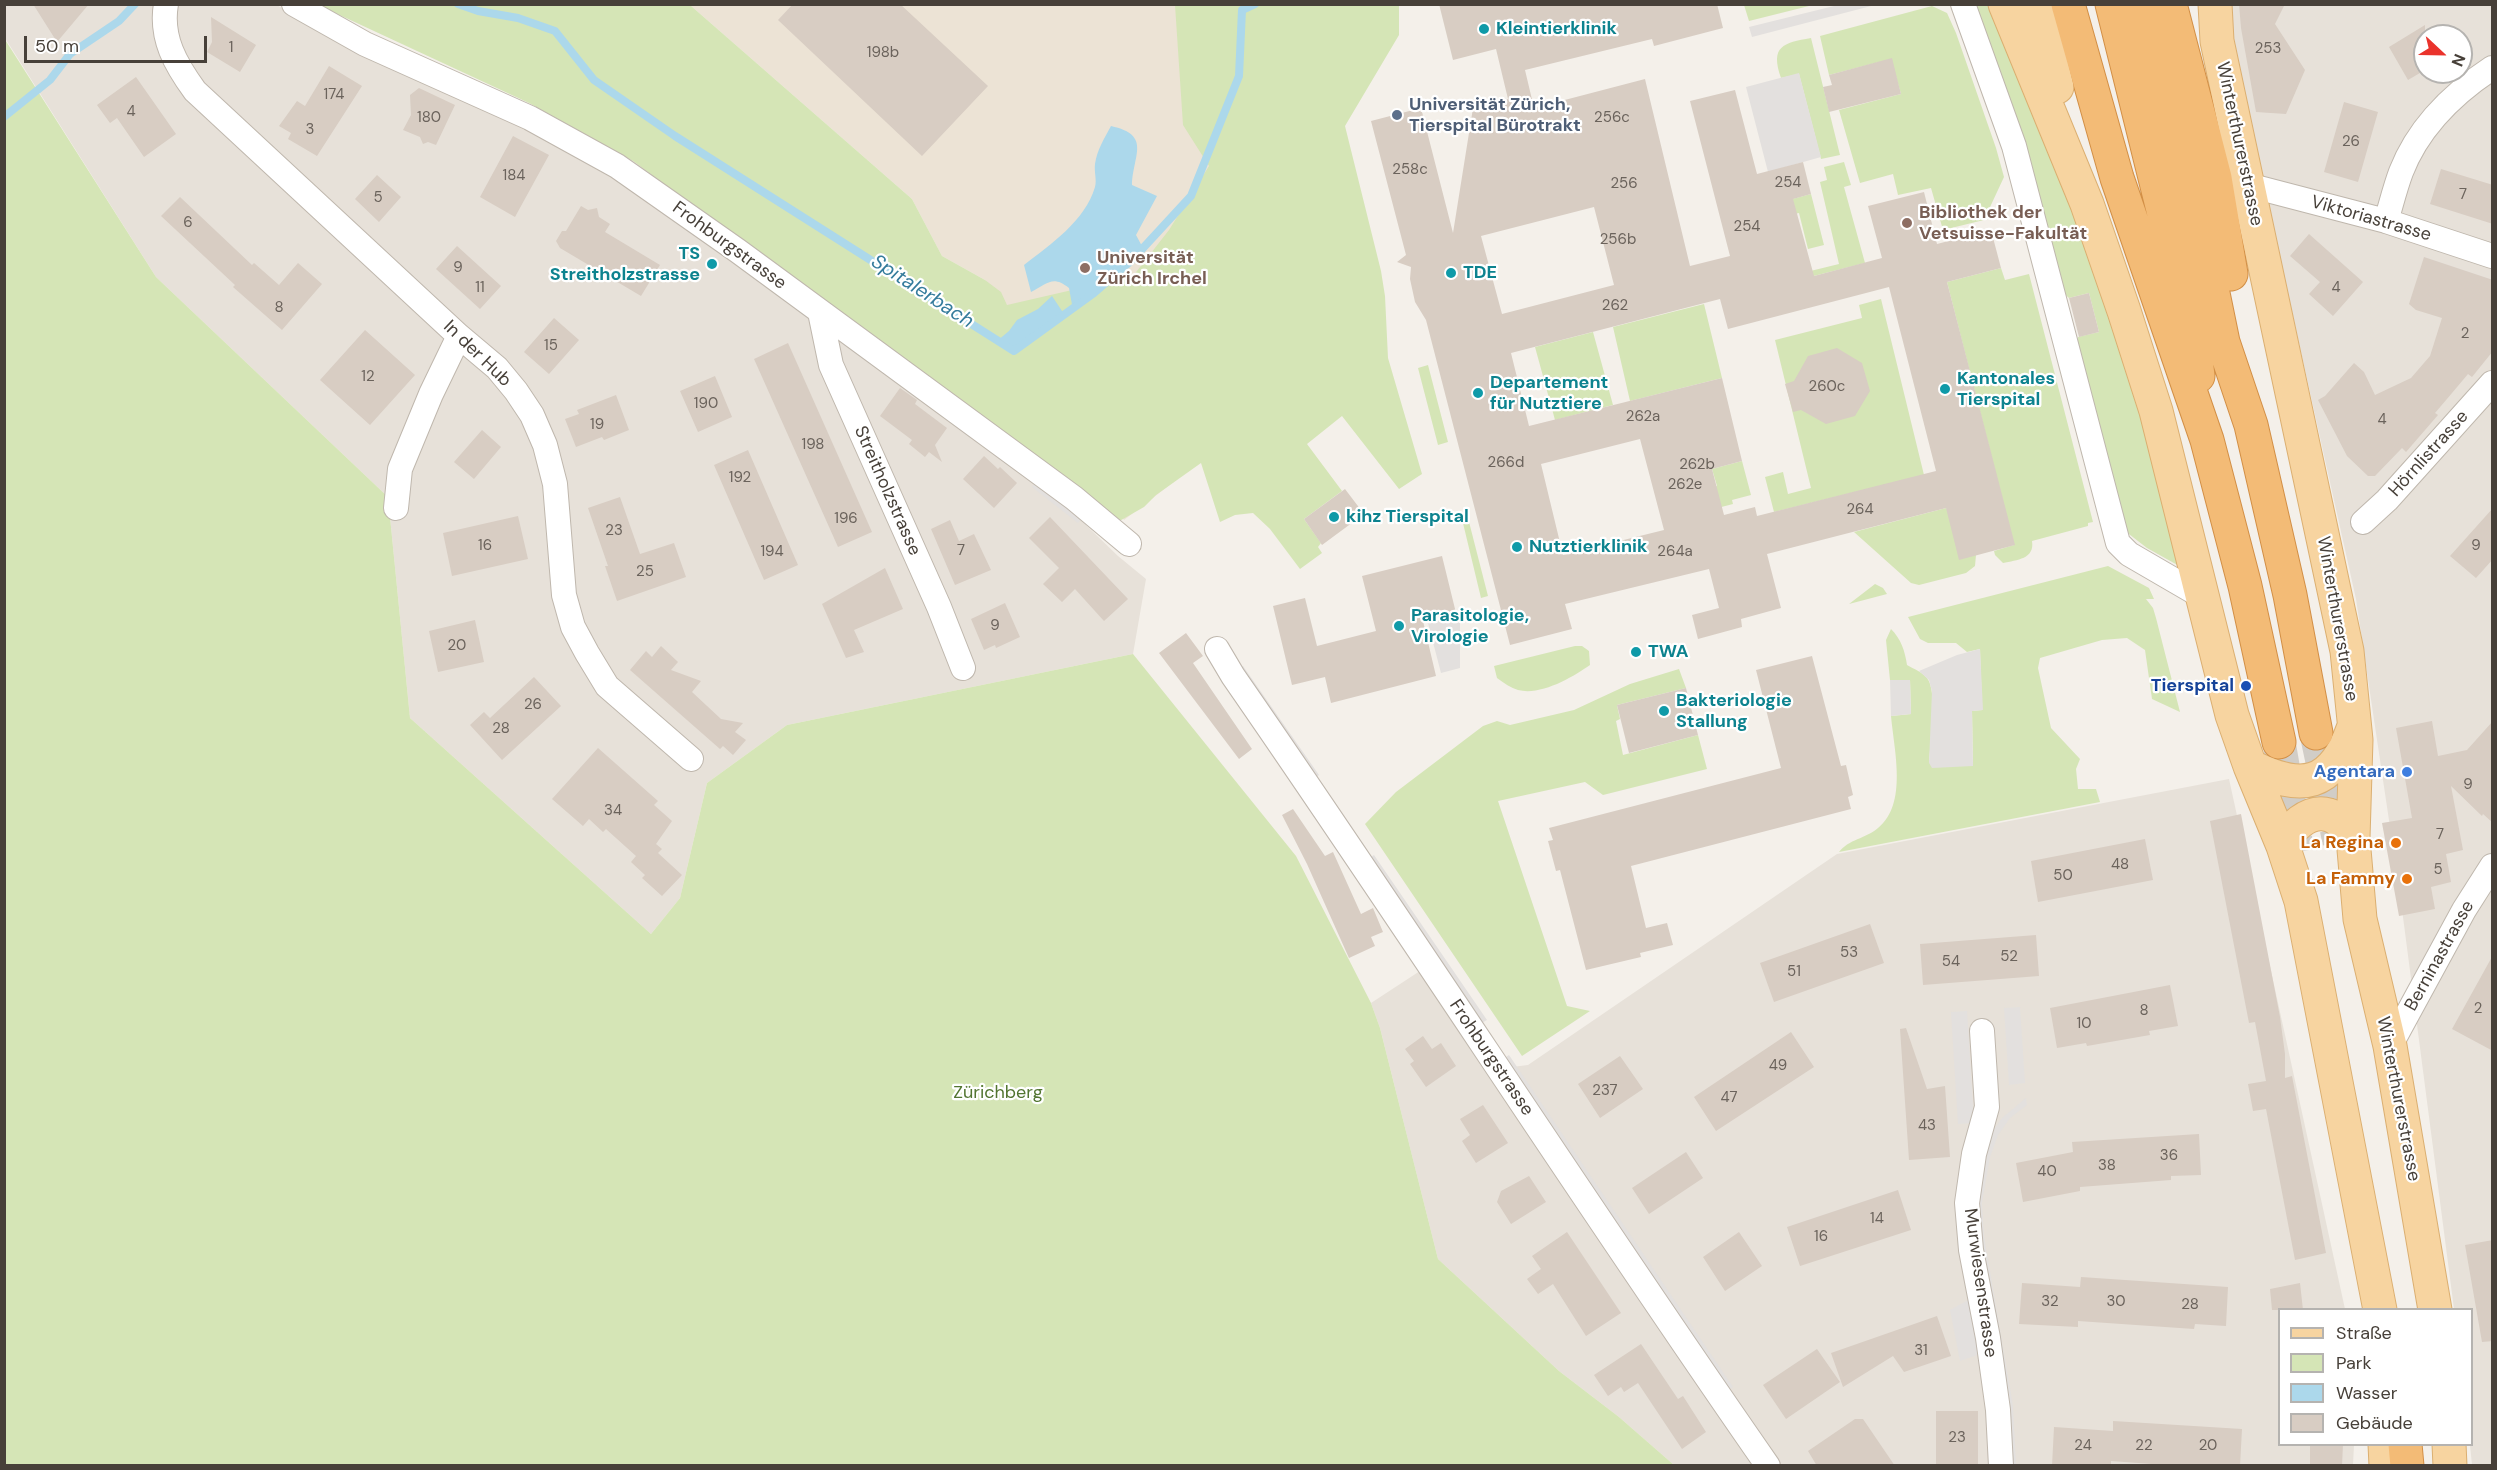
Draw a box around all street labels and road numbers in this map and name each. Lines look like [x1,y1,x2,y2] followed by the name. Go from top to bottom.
[2211,60,2267,228] street label: Winterthurerstrasse
[2308,192,2434,246] street label: Viktoriastrasse
[668,197,790,295] street label: Frohburgstrasse
[439,316,515,392] street label: In der Hub
[2385,406,2473,502] street label: Hörnlistrasse
[849,423,925,559] street label: Streitholzstrasse
[2312,535,2362,703] street label: Winterthurerstrasse
[2401,897,2479,1015] street label: Berninastrasse
[1444,996,1538,1120] street label: Frohburgstrasse
[2371,1015,2425,1183] street label: Winterthurerstrasse
[1959,1207,2001,1359] street label: Murwiesenstrasse

